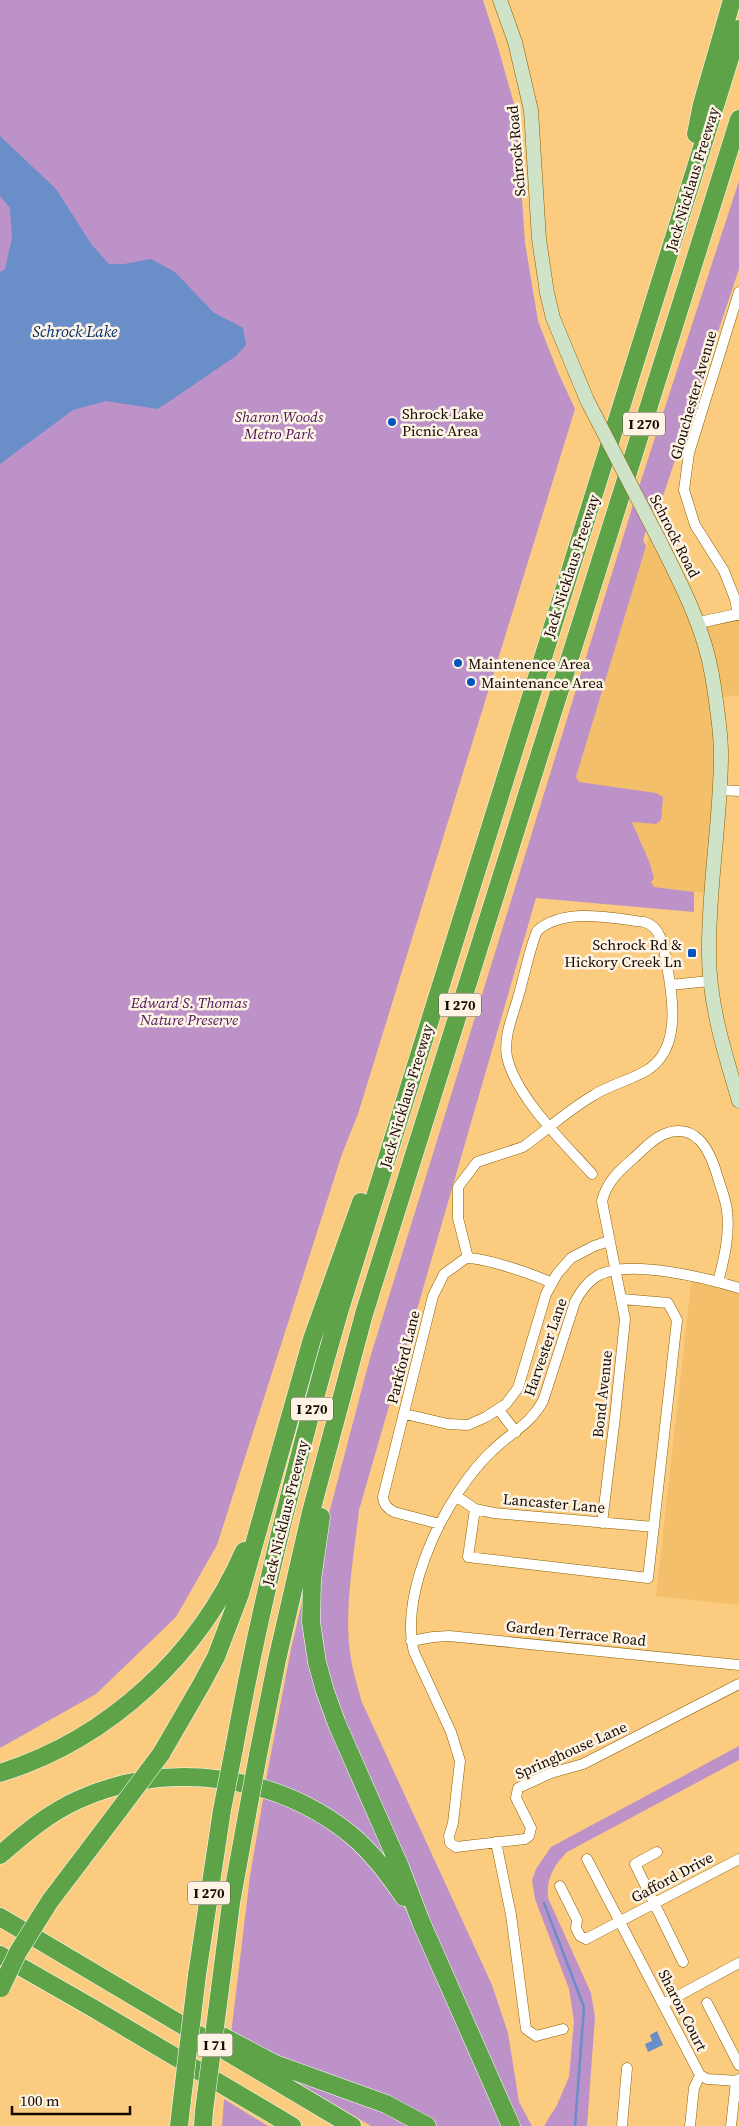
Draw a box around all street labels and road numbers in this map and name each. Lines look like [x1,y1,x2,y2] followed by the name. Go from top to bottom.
[502,104,530,197] street label: Schrock Road
[660,104,724,254] street label: Jack Nicklaus Freeway
[665,328,722,462] street label: Glouchester Avenue
[623,412,665,436] road number: I 270
[538,491,604,641] street label: Jack Nicklaus Freeway
[645,491,705,582] street label: Schrock Road
[439,994,481,1016] road number: I 270
[374,1021,438,1171] street label: Jack Nicklaus Freeway
[518,1295,572,1399] street label: Harvester Lane
[381,1308,425,1406] street label: Parkford Lane
[587,1349,617,1439] street label: Bond Avenue
[291,1398,333,1420] road number: I 270
[257,1438,313,1589] street label: Jack Nicklaus Freeway
[502,1488,606,1518] street label: Lancaster Lane
[505,1615,648,1651] street label: Garden Terrace Road
[512,1716,631,1784] street label: Springhouse Lane
[627,1846,717,1907] street label: Gafford Drive
[188,1882,230,1905] road number: I 270
[653,1966,713,2054] street label: Sharon Court
[198,2034,232,2056] road number: I 71

